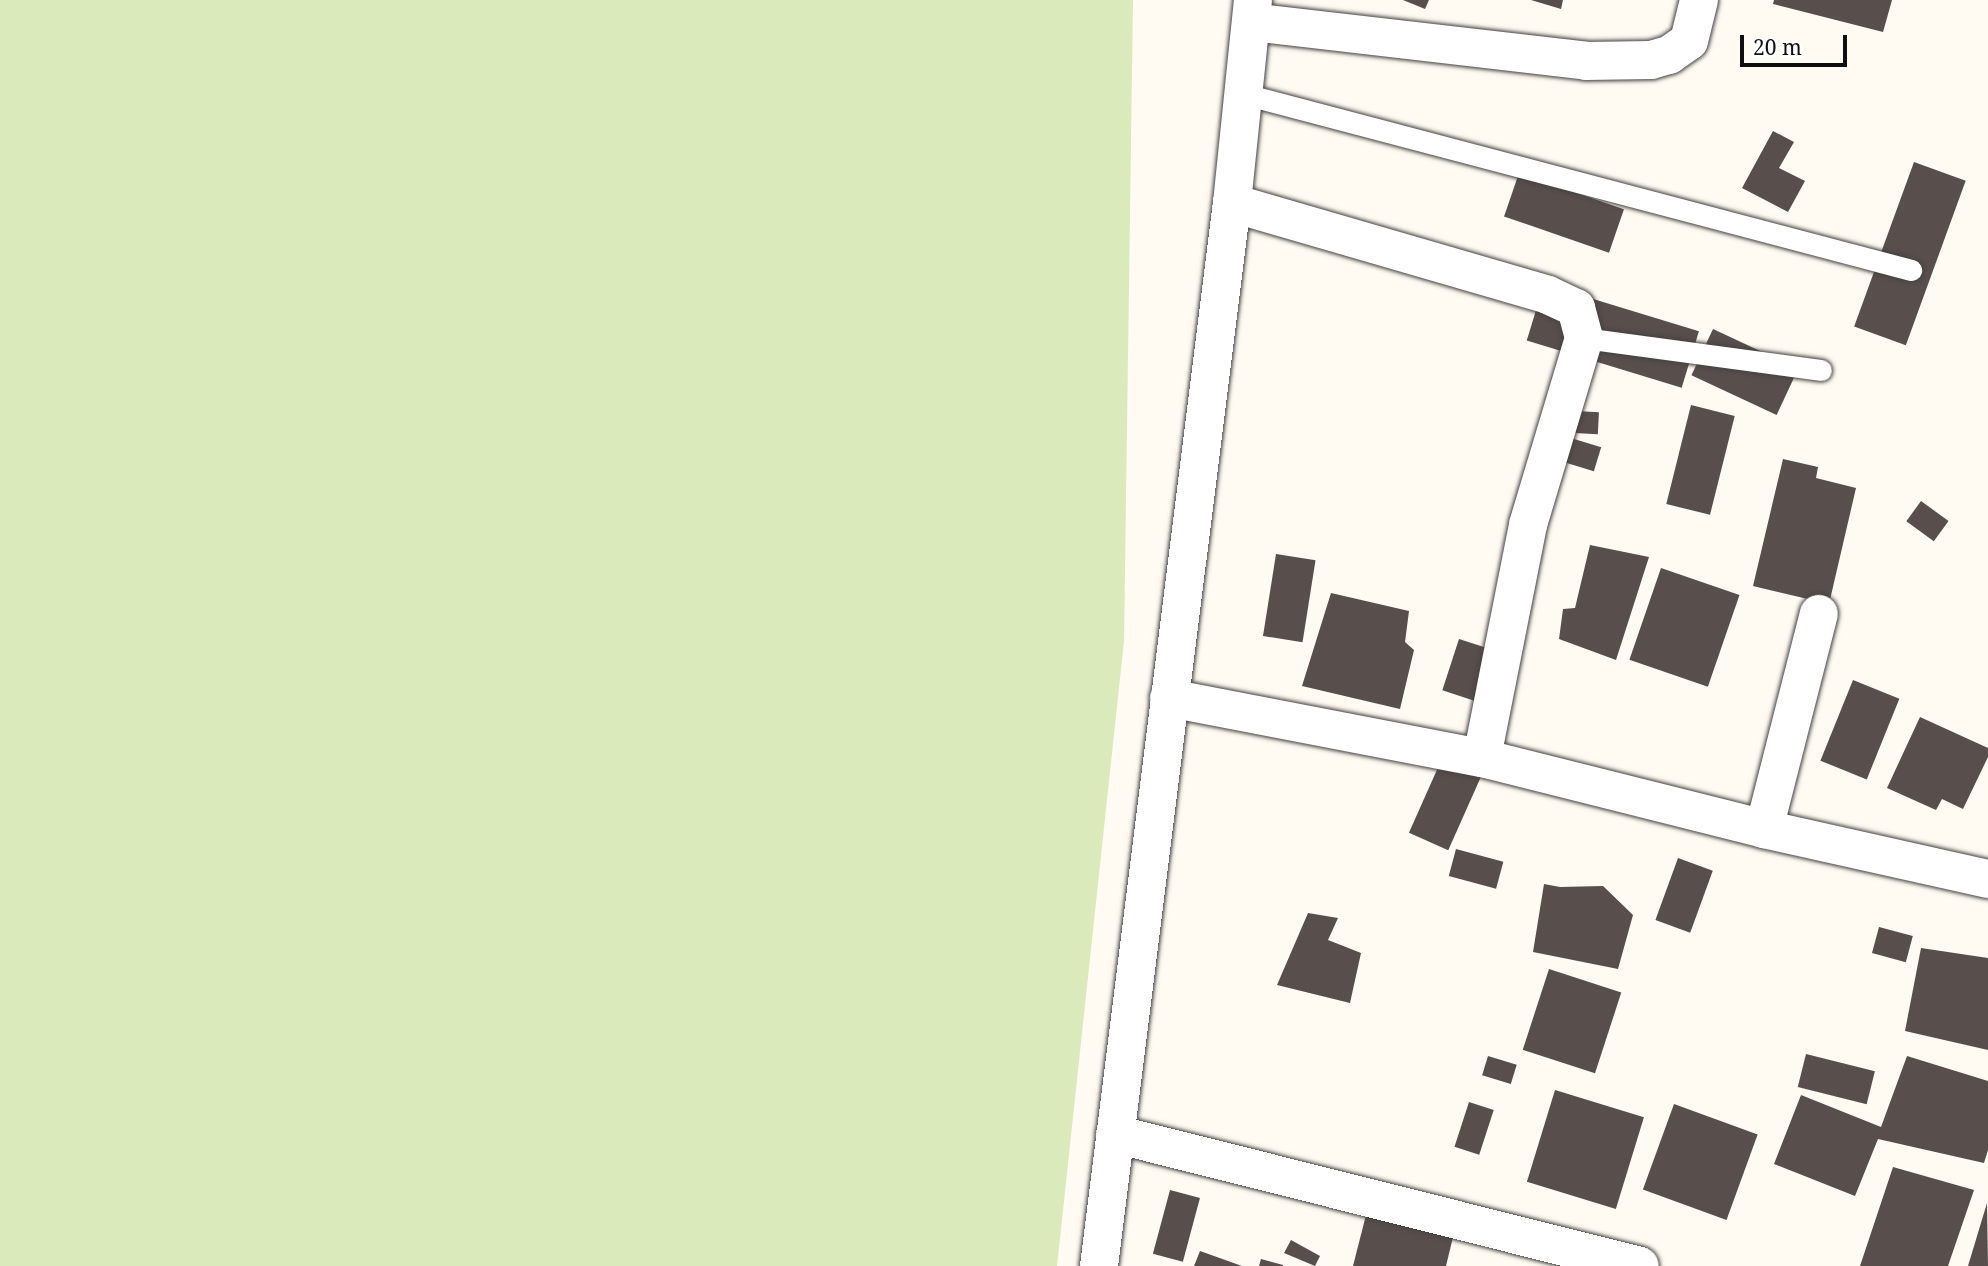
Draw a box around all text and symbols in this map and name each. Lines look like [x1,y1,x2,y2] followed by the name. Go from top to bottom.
[1743,21,1850,65] scale bar
[1753,33,1802,61] text: 20 m

